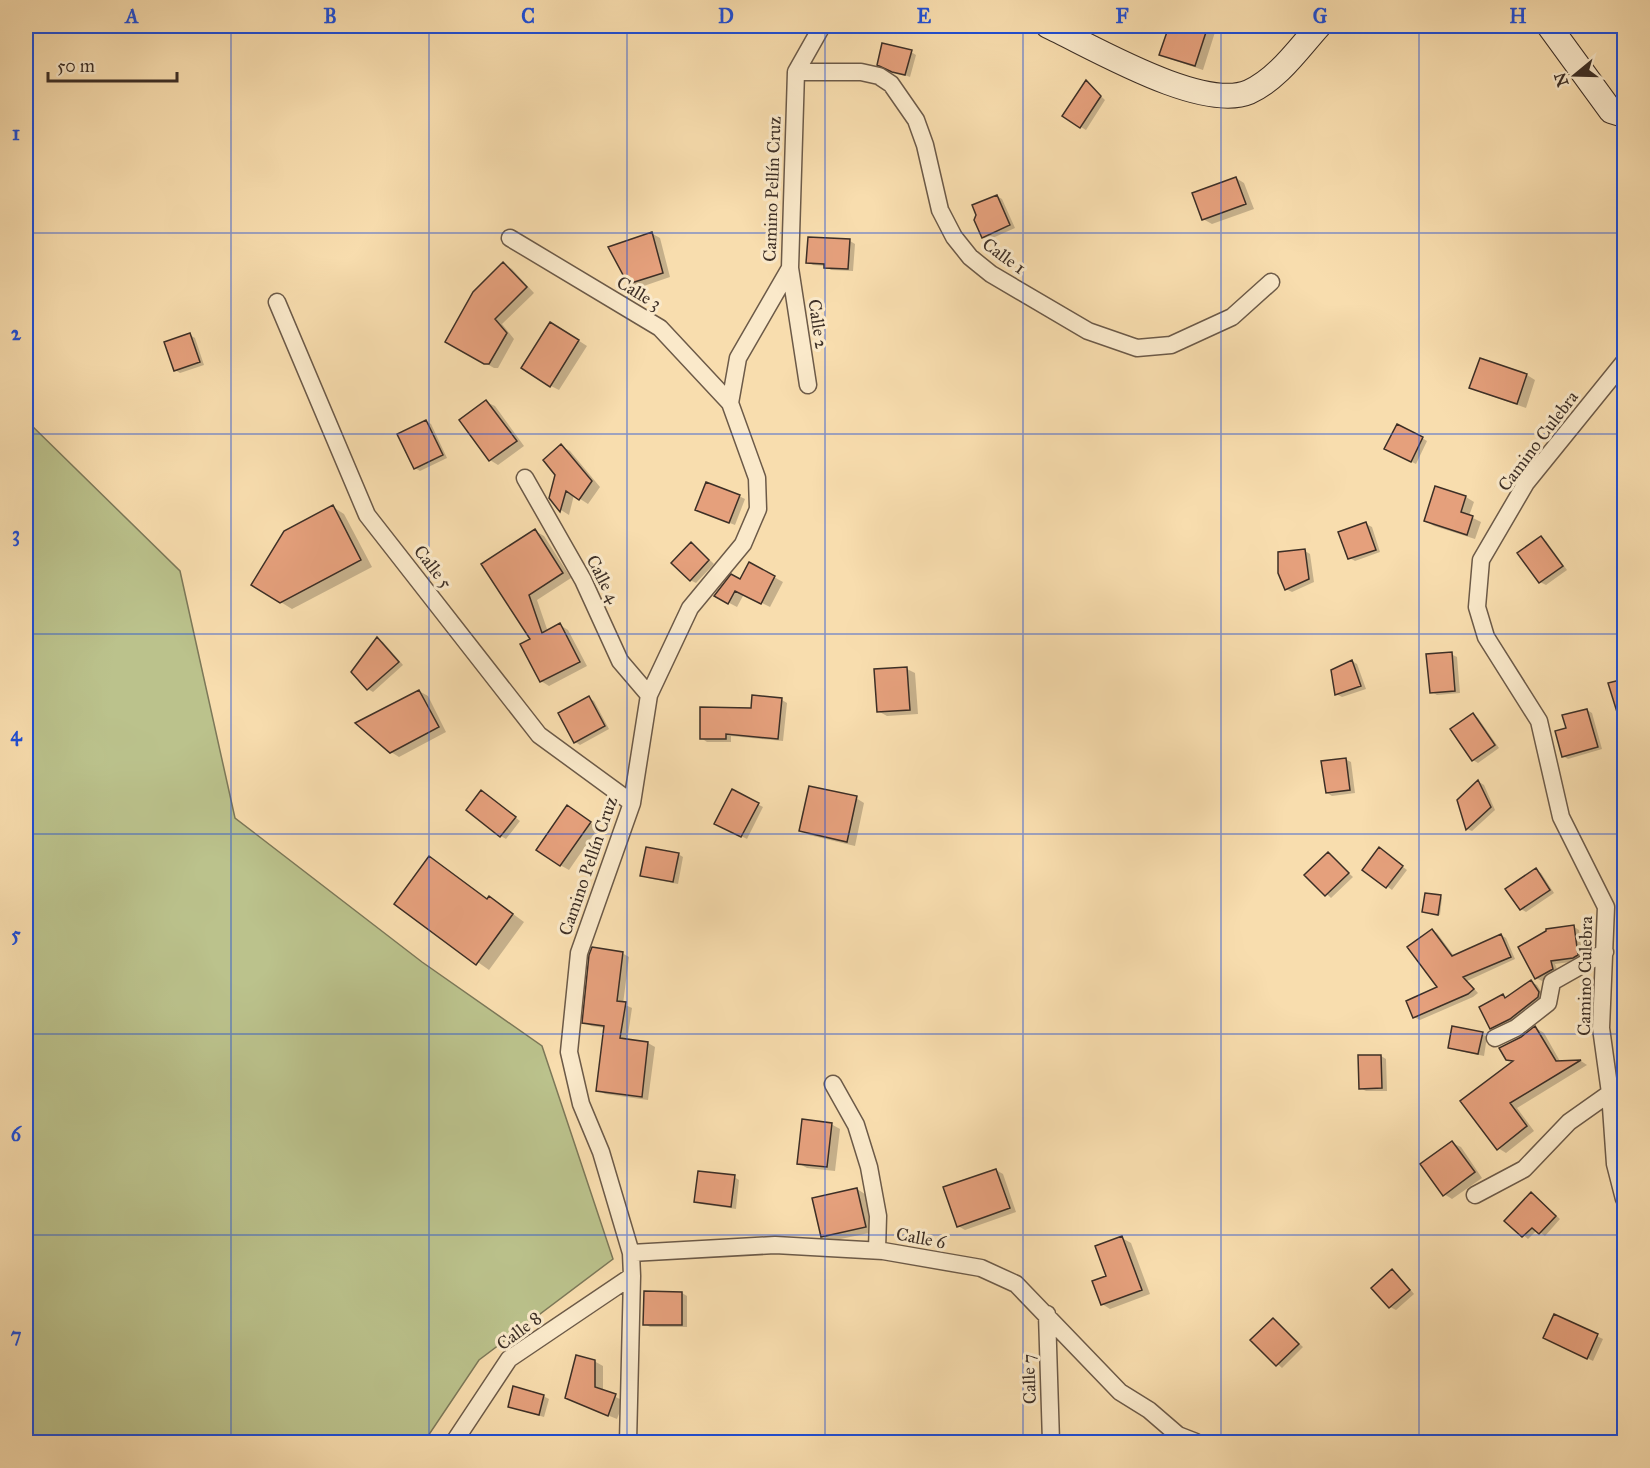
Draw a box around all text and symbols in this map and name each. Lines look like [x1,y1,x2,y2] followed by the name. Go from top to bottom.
[123,4,139,28] text: A
[323,4,337,28] text: B
[521,4,535,28] text: C
[718,4,734,28] text: D
[917,4,932,28] text: E
[1115,4,1129,28] text: F
[1313,4,1328,28] text: G
[1509,4,1527,28] text: H
[48,45,177,83] scale bar
[1545,45,1605,105] north arrow
[57,55,95,77] text: 50 m
[1550,70,1572,89] text: N
[758,116,786,262] street label: Camino Pellín Cruz
[12,121,20,145] text: 1
[978,233,1030,279] street label: Calle 1
[613,271,665,315] street label: Calle 3
[803,298,833,350] street label: Calle 2
[11,321,22,345] text: 2
[1493,386,1583,496] street label: Camino Culebra
[12,522,20,547] text: 3
[409,541,457,594] street label: Calle 5
[582,551,625,608] street label: Calle 4
[10,722,22,747] text: 4
[554,794,622,938] street label: Camino Pellín Cruz
[1573,915,1597,1036] street label: Camino Culebra
[11,922,21,946] text: 5
[11,1122,23,1146] text: 6
[894,1223,948,1253] street label: Calle 6
[492,1307,546,1355] street label: Calle 8
[11,1323,22,1347] text: 7
[1017,1353,1041,1405] street label: Calle 7

